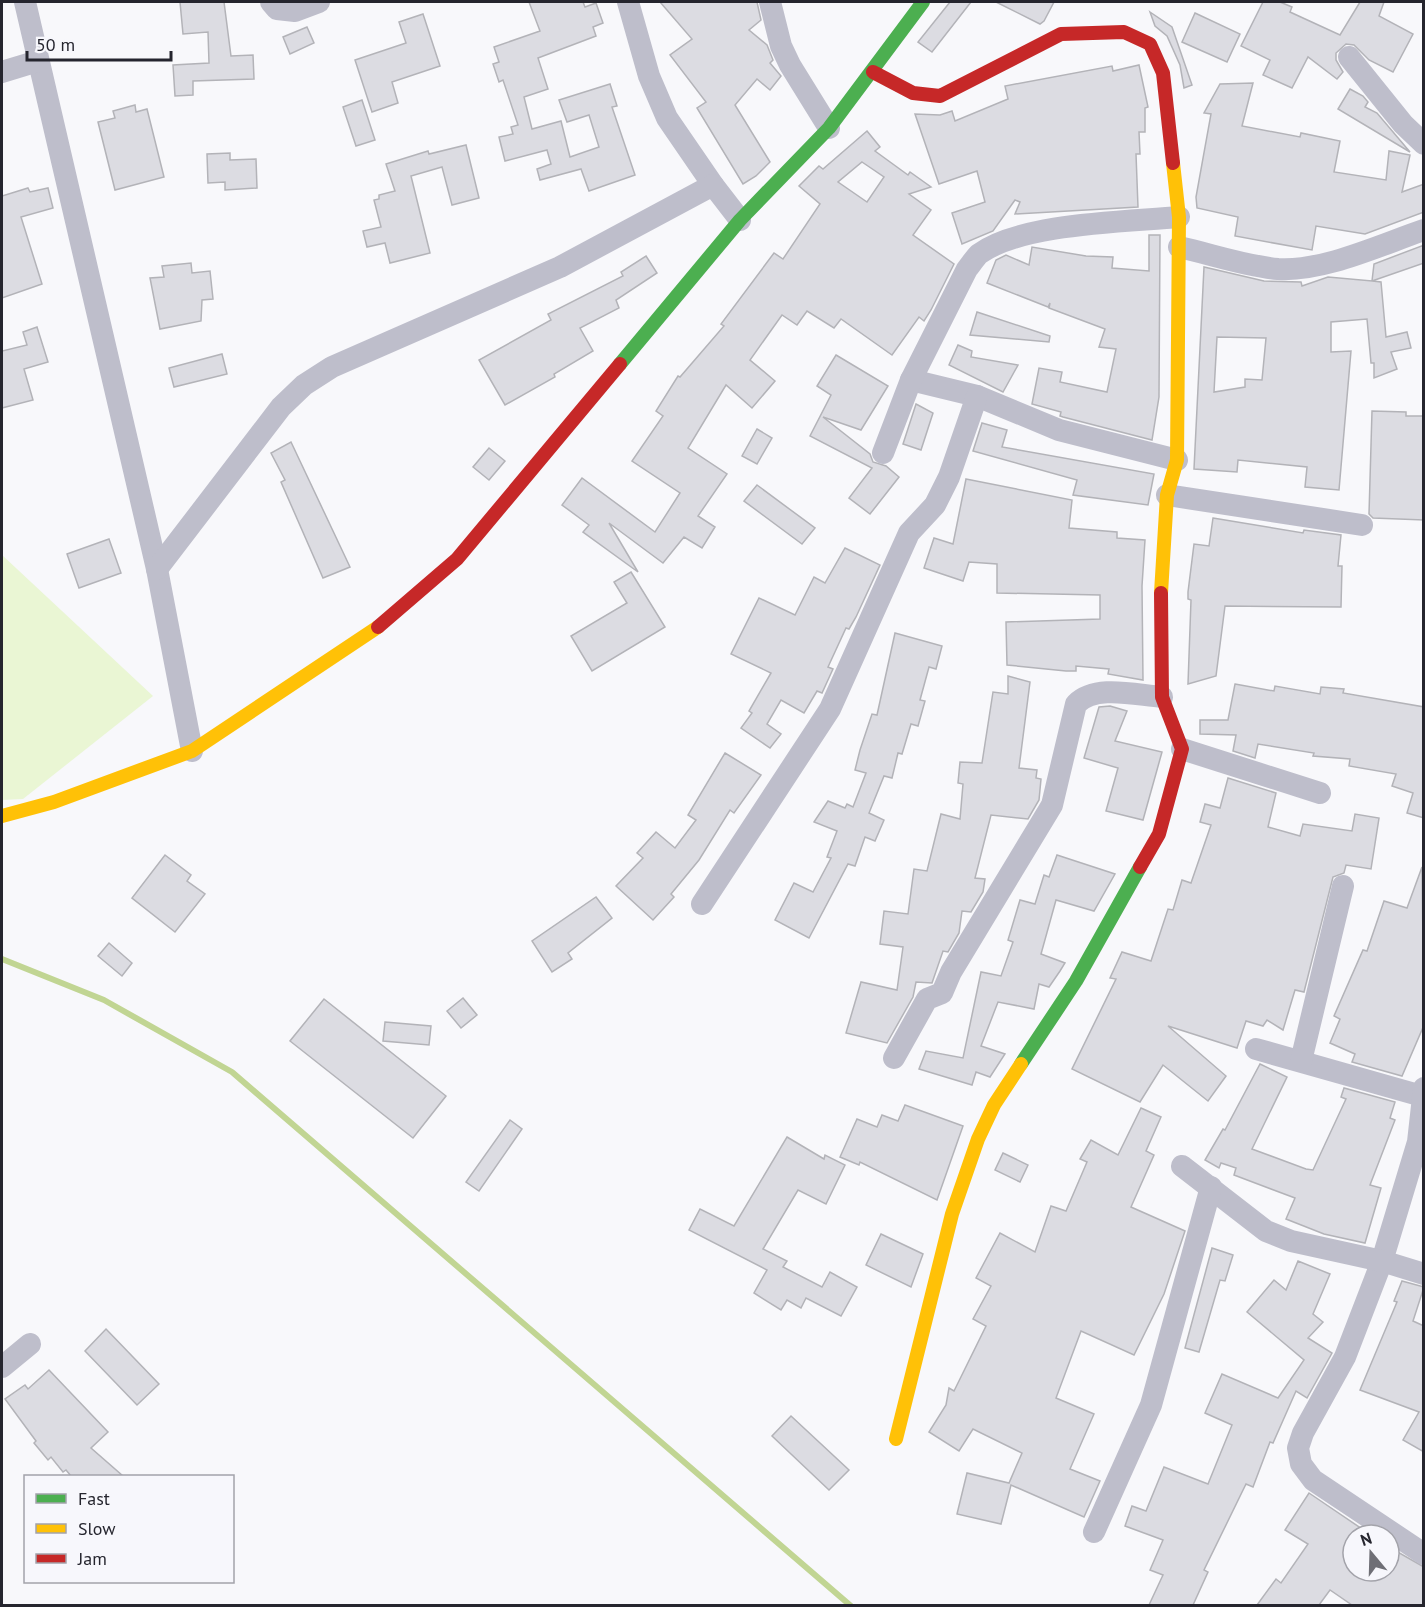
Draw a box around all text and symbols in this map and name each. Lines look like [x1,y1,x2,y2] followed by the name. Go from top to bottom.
[27,24,171,62] scale bar
[36,33,75,56] text: 50 m
[24,1475,234,1583] legend
[78,1487,110,1510] text: Fast
[78,1517,116,1540] text: Slow
[1341,1523,1401,1583] north arrow
[1358,1528,1374,1550] text: N
[77,1547,107,1570] text: Jam

